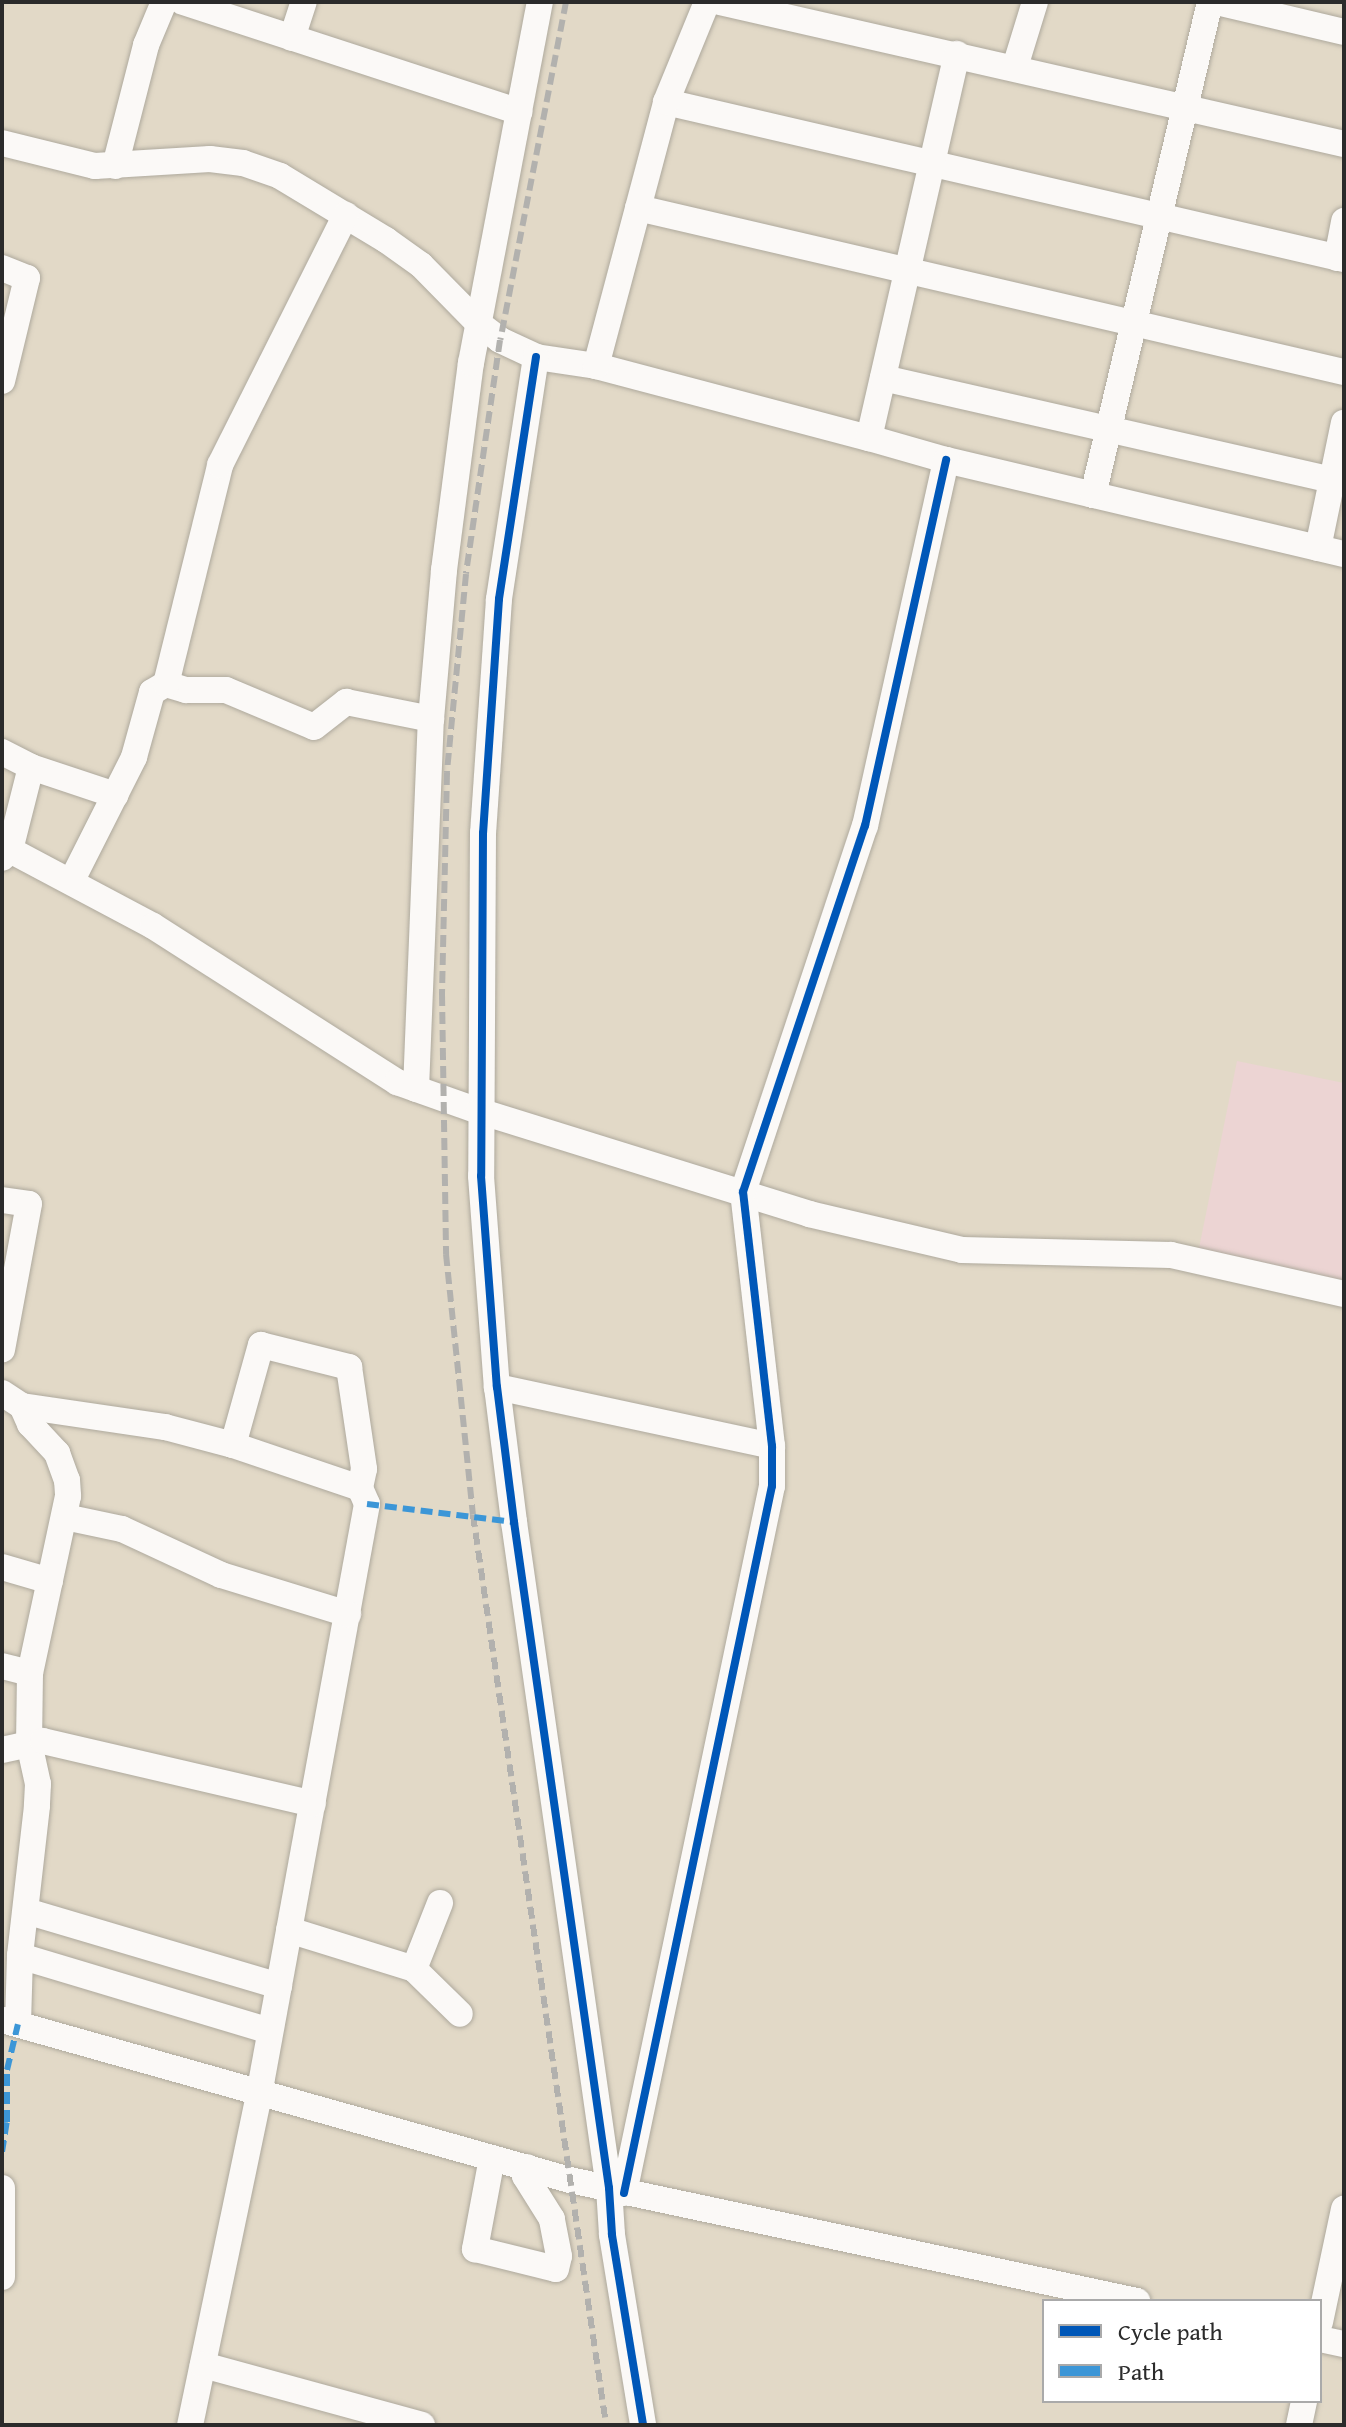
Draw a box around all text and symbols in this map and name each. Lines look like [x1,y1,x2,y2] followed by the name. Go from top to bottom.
[1042,2299,1322,2403] legend
[1118,2314,1223,2349] text: Cycle path
[1118,2354,1164,2389] text: Path

